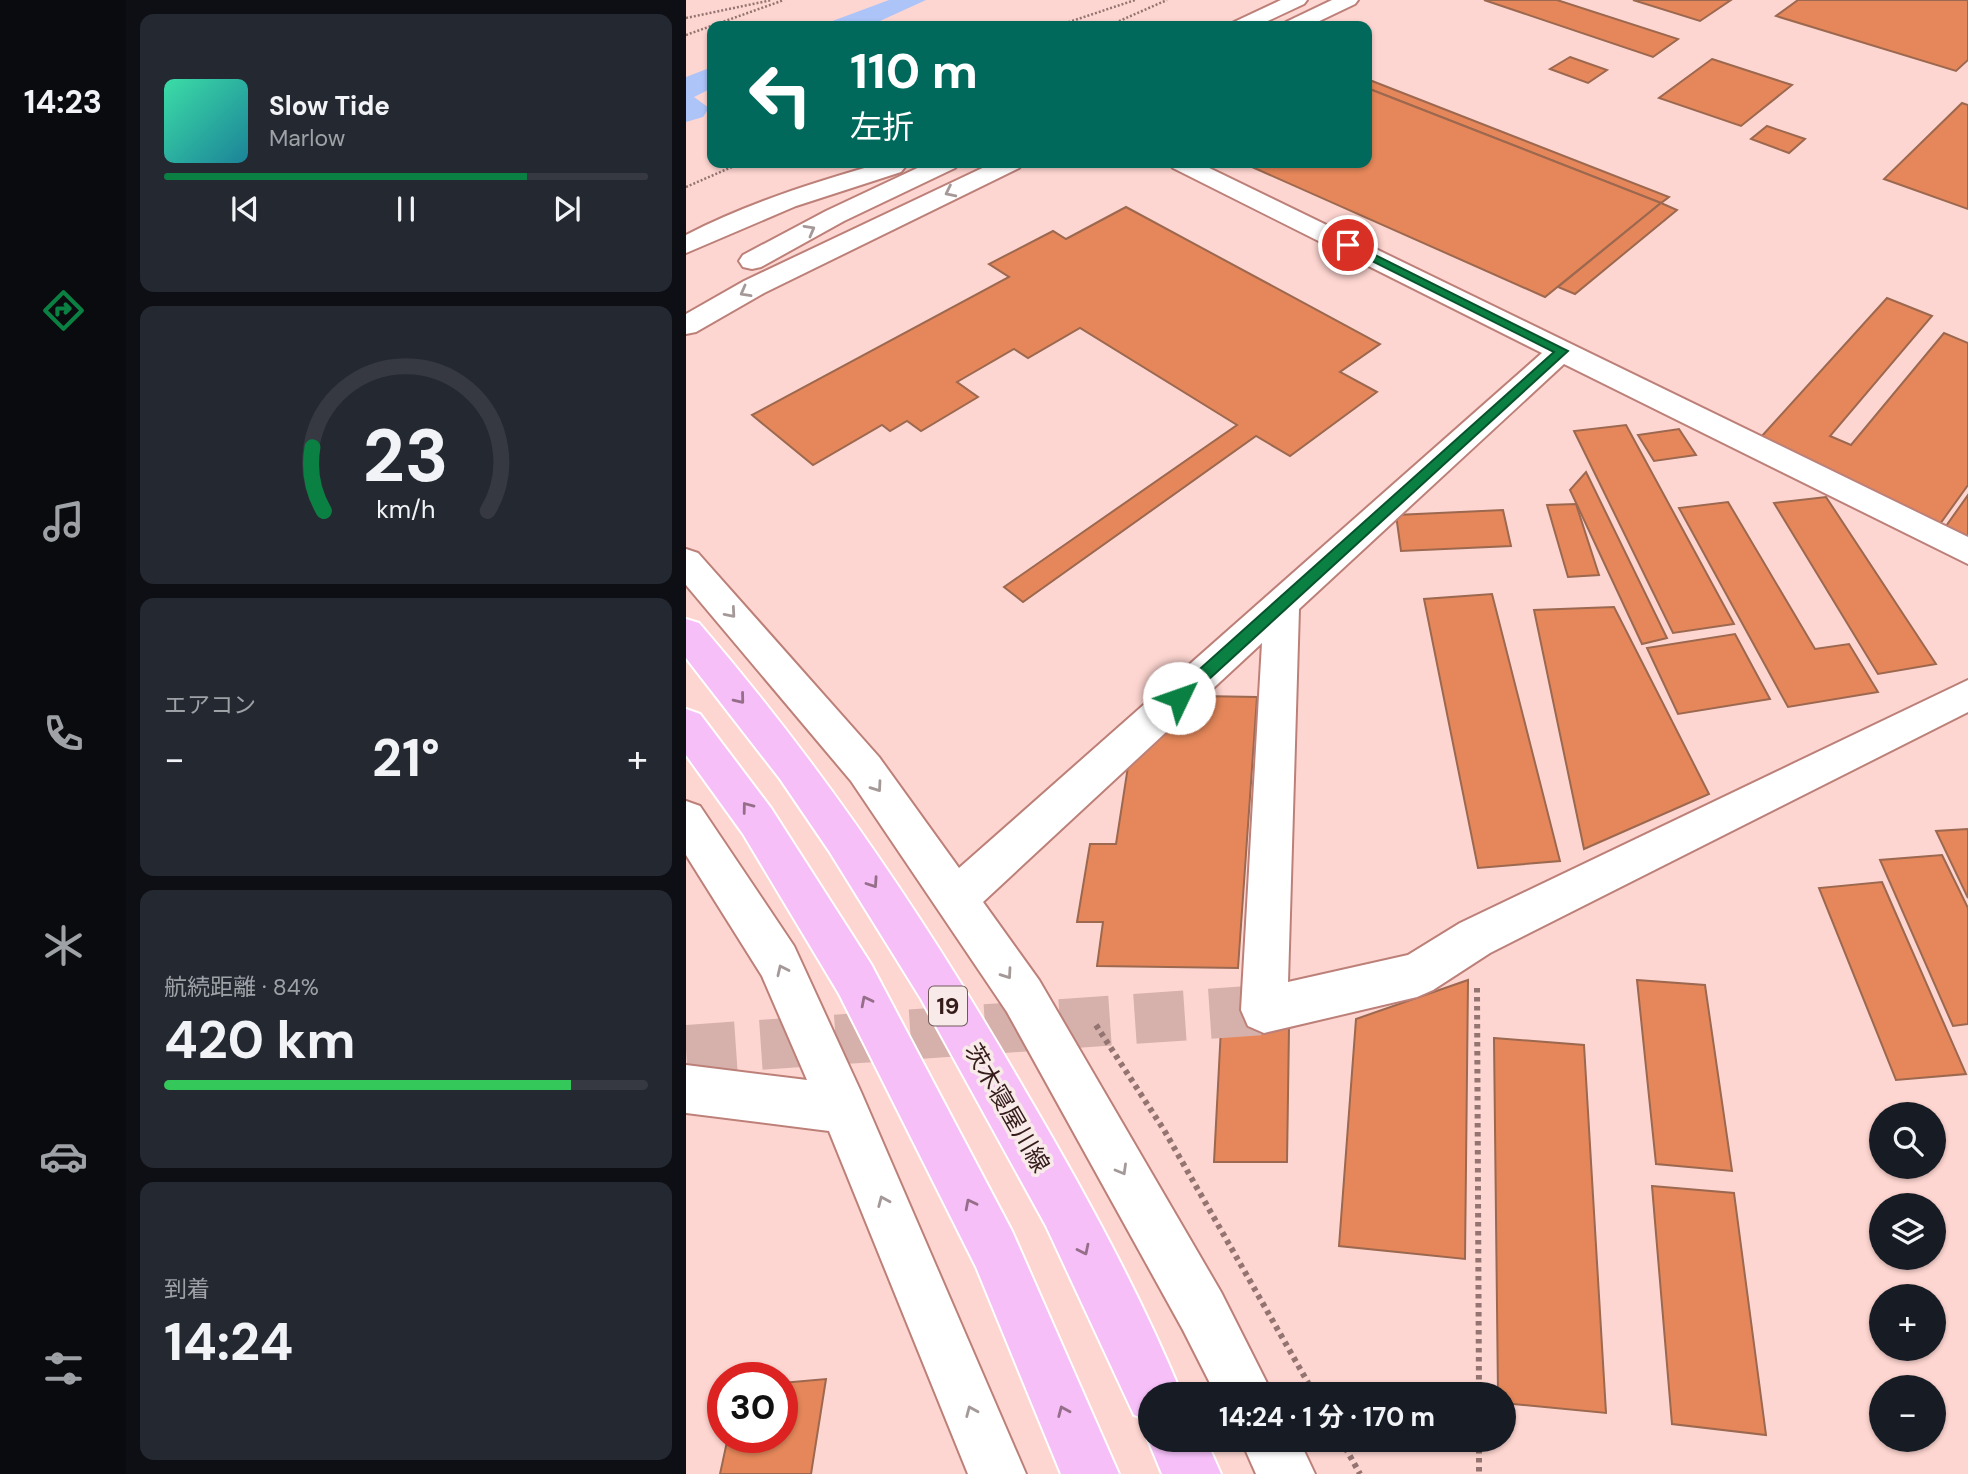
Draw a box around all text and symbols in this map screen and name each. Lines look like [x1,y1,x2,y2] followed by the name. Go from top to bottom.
[850,39,978,103] text: 110 m
[735,49,826,140] icon: left
[24,81,102,123] text: 14:23
[269,89,390,123] text: Slow Tide
[850,106,914,148] text: 左折
[269,123,345,153] text: Marlow
[945,184,957,198] one-way arrow
[226,190,264,228] icon: previous
[387,190,425,228] icon: pause
[548,190,586,228] icon: next
[1318,215,1378,275] pin
[803,224,815,238] one-way arrow
[1329,226,1367,264] icon: arrive
[740,284,753,297] one-way arrow
[39,286,88,335] icon: directions
[363,409,449,504] text: 23
[376,493,436,526] text: km/h
[39,497,88,546] icon: music
[723,605,735,618] one-way arrow
[1142,661,1216,735] position arrow
[164,690,256,720] text: エアコン
[731,692,744,704] one-way arrow
[39,709,88,758] icon: phone
[372,724,440,792] text: 21°
[164,734,185,784] text: −
[627,734,648,784] text: +
[869,779,881,792] one-way arrow
[743,803,756,815] one-way arrow
[865,876,878,889] one-way arrow
[39,921,88,970] icon: climate
[776,965,790,978] one-way arrow
[999,966,1011,979] one-way arrow
[164,972,319,1002] text: 航続距離 · 84%
[929,987,967,1026] road number: 19
[861,996,875,1008] one-way arrow
[164,1006,355,1074] text: 420 km
[958,1038,1057,1178] street label: 茨木寝屋川線
[1869,1102,1946,1452] map controls
[1869,1102,1946,1179] button: search
[39,1132,88,1181] icon: car
[1114,1163,1127,1176] one-way arrow
[1869,1193,1946,1270] button: layers
[877,1196,891,1208] one-way arrow
[965,1198,979,1211] one-way arrow
[1076,1243,1090,1255] one-way arrow
[164,1274,210,1304] text: 到着
[1869,1284,1946,1361] button: +
[164,1308,293,1376] text: 14:24
[39,1344,88,1393] icon: filters
[707,1362,798,1453] speed limit sign: 30
[1869,1375,1946,1452] button: −
[1219,1400,1435,1434] text: 14:24 · 1 分 · 170 m
[965,1406,979,1418] one-way arrow
[1057,1406,1071,1418] one-way arrow

